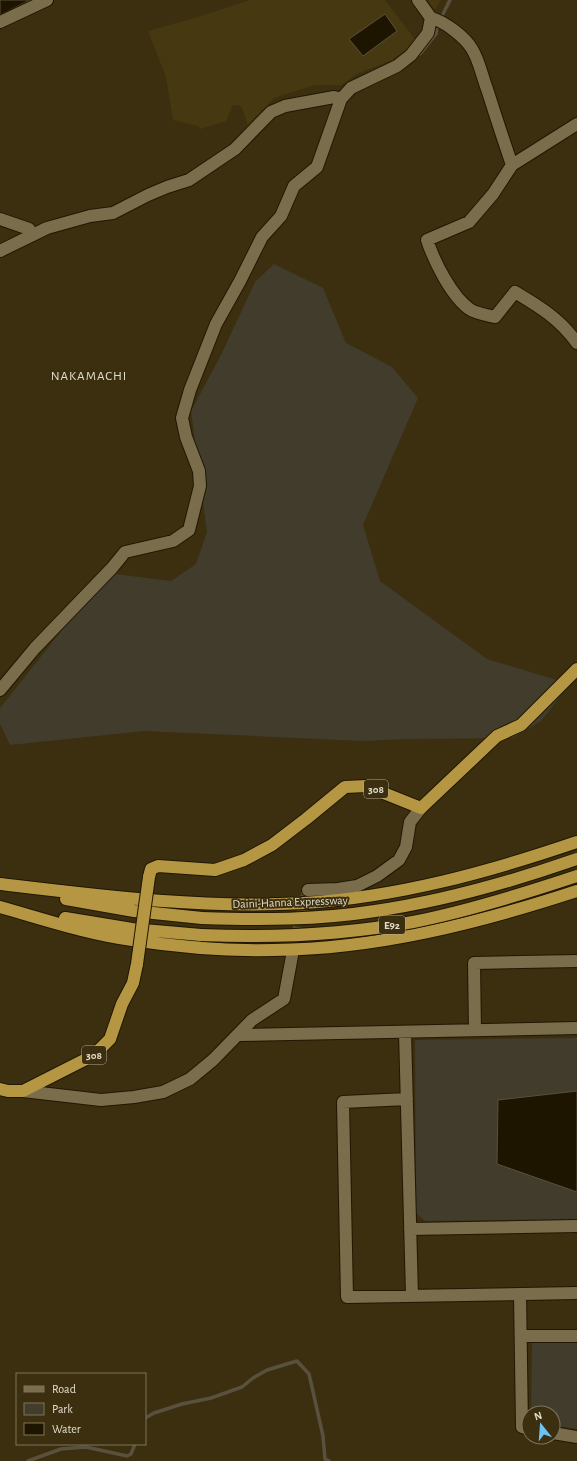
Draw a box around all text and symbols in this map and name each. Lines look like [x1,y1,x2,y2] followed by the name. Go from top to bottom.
[51,370,127,383] district label: NAKAMACHI
[364,780,388,798] road number: 308
[232,894,348,911] street label: Daini-Hanna Expressway
[379,916,405,934] road number: E92
[82,1046,106,1064] road number: 308
[16,1373,146,1445] legend
[52,1383,76,1395] text: Road
[52,1403,73,1415] text: Park
[521,1405,561,1445] north arrow
[533,1410,543,1422] text: N
[52,1423,81,1435] text: Water

